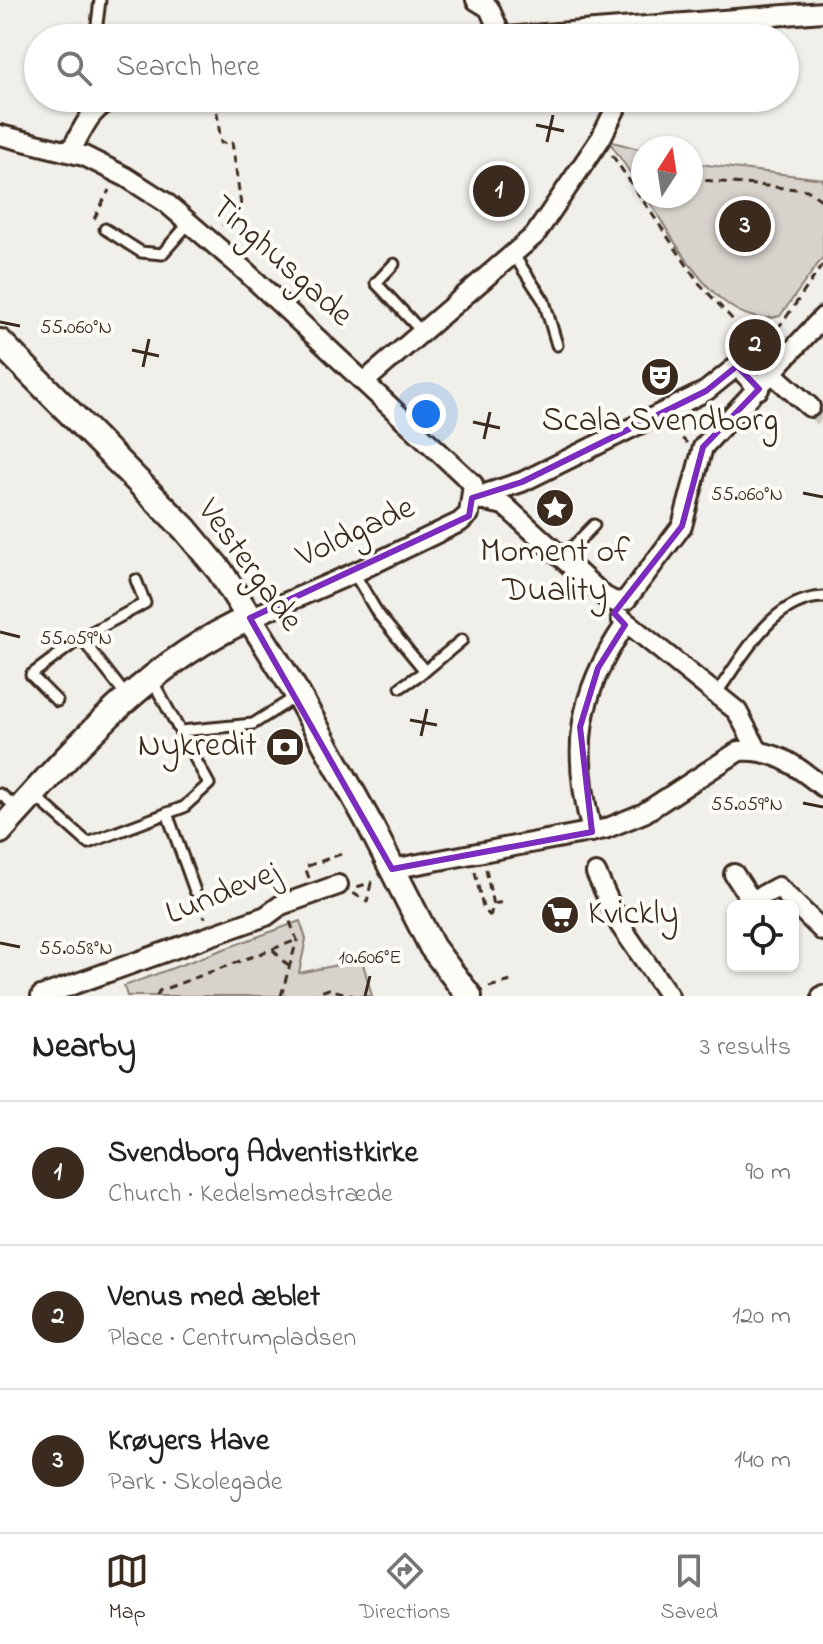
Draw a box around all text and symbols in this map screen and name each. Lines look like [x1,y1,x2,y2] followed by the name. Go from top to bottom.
[24,24,799,112] search box
[52,46,96,90] icon: search
[116,46,260,90] text: Search here
[631,136,703,208] north arrow
[473,161,525,221] pin: 1
[198,184,364,340] street label: Tinghusgade
[719,196,771,256] pin: 3
[40,314,112,343] text: 55.060°N
[729,315,781,375] pin: 2
[639,356,681,398] theatre icon: Scala Svendborg
[406,394,446,434] your location
[542,397,778,447] place label: Scala Svendborg
[711,481,783,510] text: 55.060°N
[288,484,424,583] street label: Voldgade
[534,487,576,529] place icon: Moment of Duality
[183,488,315,643] street label: Vestergade
[480,528,630,617] place label: Moment of Duality
[40,625,112,654] text: 55.059°N
[138,722,257,772] place label: Nykredit
[264,726,306,768] bank icon: Nykredit
[711,791,783,820] text: 55.059°N
[158,848,289,940] street label: Lundevej
[588,890,678,940] place label: Kvickly
[539,894,581,936] supermarket icon: Kvickly
[727,900,799,972] map controls
[727,900,799,972] button: locate
[39,935,113,964] text: 55.058°N
[339,944,401,973] text: 10.606°E
[32,1023,136,1073] text: Nearby
[700,1029,791,1067] text: 3 results
[108,1132,418,1176] text: Svendborg Adventistkirke
[54,1154,62,1192] text: 1
[745,1154,791,1192] text: 90 m
[108,1176,393,1214] text: Church · Kedelsmedstræde
[108,1276,320,1320] text: Venus med æblet
[52,1298,64,1336] text: 2
[732,1298,791,1336] text: 120 m
[108,1320,356,1358] text: Place · Centrumpladsen
[108,1420,269,1464] text: Krøyers Have
[53,1442,63,1480] text: 3
[734,1442,791,1480] text: 140 m
[108,1464,282,1502] text: Park · Skolegade
[105,1549,149,1629] tab: Map
[359,1549,450,1629] tab: Directions
[661,1549,718,1629] tab: Saved

